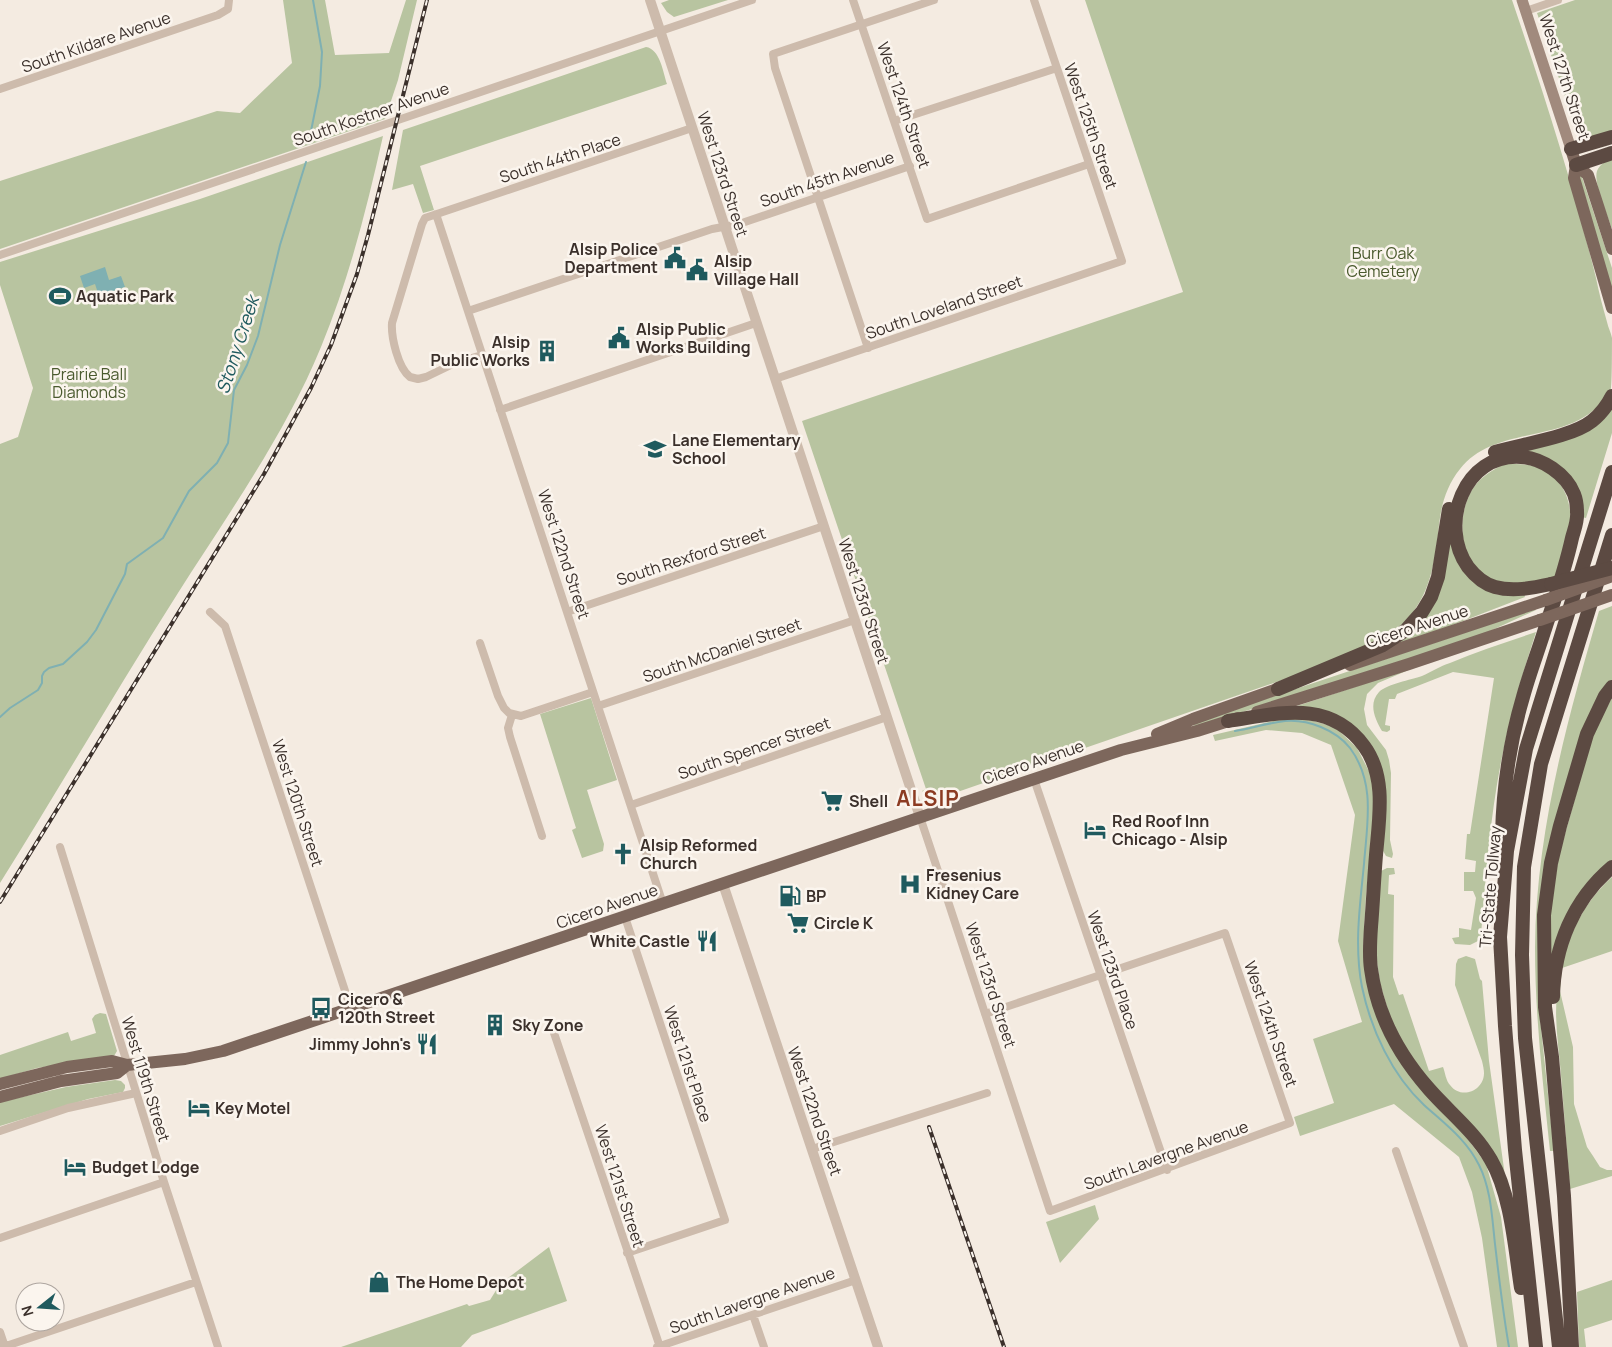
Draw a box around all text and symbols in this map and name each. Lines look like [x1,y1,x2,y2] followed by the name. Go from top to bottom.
[19,6,173,78] street label: South Kildare Avenue
[1534,11,1596,143] street label: West 127th Street
[872,39,936,171] street label: West 124th Street
[1059,60,1123,192] street label: West 125th Street
[290,77,452,151] street label: South Kostner Avenue
[692,108,754,240] street label: West 123rd Street
[497,128,623,188] street label: South 44th Place
[757,146,897,212] street label: South 45th Avenue
[564,238,658,278] place label: Alsip Police Department
[1347,242,1420,282] park label: Burr Oak Cemetery
[662,245,688,271] public building icon: Alsip Police Department
[714,250,799,290] place label: Alsip Village Hall
[684,257,710,283] public building icon: Alsip Village Hall
[863,270,1025,344] street label: South Loveland Street
[47,283,73,309] sports icon: Aquatic Park
[76,285,174,307] place label: Aquatic Park
[210,290,265,397] water label: Stony Creek
[636,318,751,358] place label: Alsip Public Works Building
[606,325,632,351] public building icon: Alsip Public Works Building
[431,331,530,371] place label: Alsip Public Works
[534,338,560,364] building icon: Alsip Public Works
[51,363,127,403] park label: Prairie Ball Diamonds
[672,429,801,469] place label: Lane Elementary School
[642,436,668,462] school or university icon: Lane Elementary School
[533,486,595,622] street label: West 122nd Street
[614,521,768,591] street label: South Rexford Street
[833,535,895,667] street label: West 123rd Street
[1363,599,1471,653] street label: Cicero Avenue
[640,613,804,687] street label: South McDaniel Street
[675,712,833,784] street label: South Spencer Street
[979,734,1087,790] street label: Cicero Avenue
[267,737,329,869] street label: West 120th Street
[896,784,960,812] district label: ALSIP
[819,788,845,814] supermarket icon: Shell
[849,790,888,812] place label: Shell
[1112,810,1228,850] place label: Red Roof Inn Chicago - Alsip
[1082,817,1108,843] hotel icon: Red Roof Inn Chicago - Alsip
[1474,824,1506,949] street label: Tri-State Tollway
[640,834,757,874] place label: Alsip Reformed Church
[610,841,636,867] church icon: Alsip Reformed Church
[926,864,1019,904] place label: Fresenius Kidney Care
[897,871,923,897] hospital icon: Fresenius Kidney Care
[553,878,661,934] street label: Cicero Avenue
[777,883,803,909] fuel station icon: BP
[806,885,826,907] place label: BP
[1082,908,1144,1032] street label: West 123rd Place
[785,910,811,936] supermarket icon: Circle K
[814,912,874,934] place label: Circle K
[960,919,1022,1051] street label: West 123rd Street
[694,928,720,954] restaurant icon: White Castle
[590,930,690,952] place label: White Castle
[1239,958,1303,1090] street label: West 124th Street
[338,988,435,1028] place label: Cicero & 120th Street
[308,995,334,1021] bus stop icon: Cicero & 120th Street
[659,1003,717,1125] street label: West 121st Place
[482,1012,508,1038] building icon: Sky Zone
[116,1014,176,1144] street label: West 119th Street
[512,1014,584,1036] place label: Sky Zone
[414,1031,440,1057] restaurant icon: Jimmy John's
[309,1033,411,1055] place label: Jimmy John's
[783,1044,847,1178] street label: West 122nd Street
[186,1095,212,1121] hotel icon: Key Motel
[215,1097,291,1119] place label: Key Motel
[1081,1115,1251,1195] street label: South Lavergne Avenue
[590,1122,650,1250] street label: West 121st Street
[62,1154,88,1180] hotel icon: Budget Lodge
[92,1156,200,1178] place label: Budget Lodge
[666,1261,838,1339] street label: South Lavergne Avenue
[366,1269,392,1295] shop icon: The Home Depot
[396,1271,524,1293] place label: The Home Depot
[15,1282,65,1332] north arrow
[17,1303,38,1319] text: N

